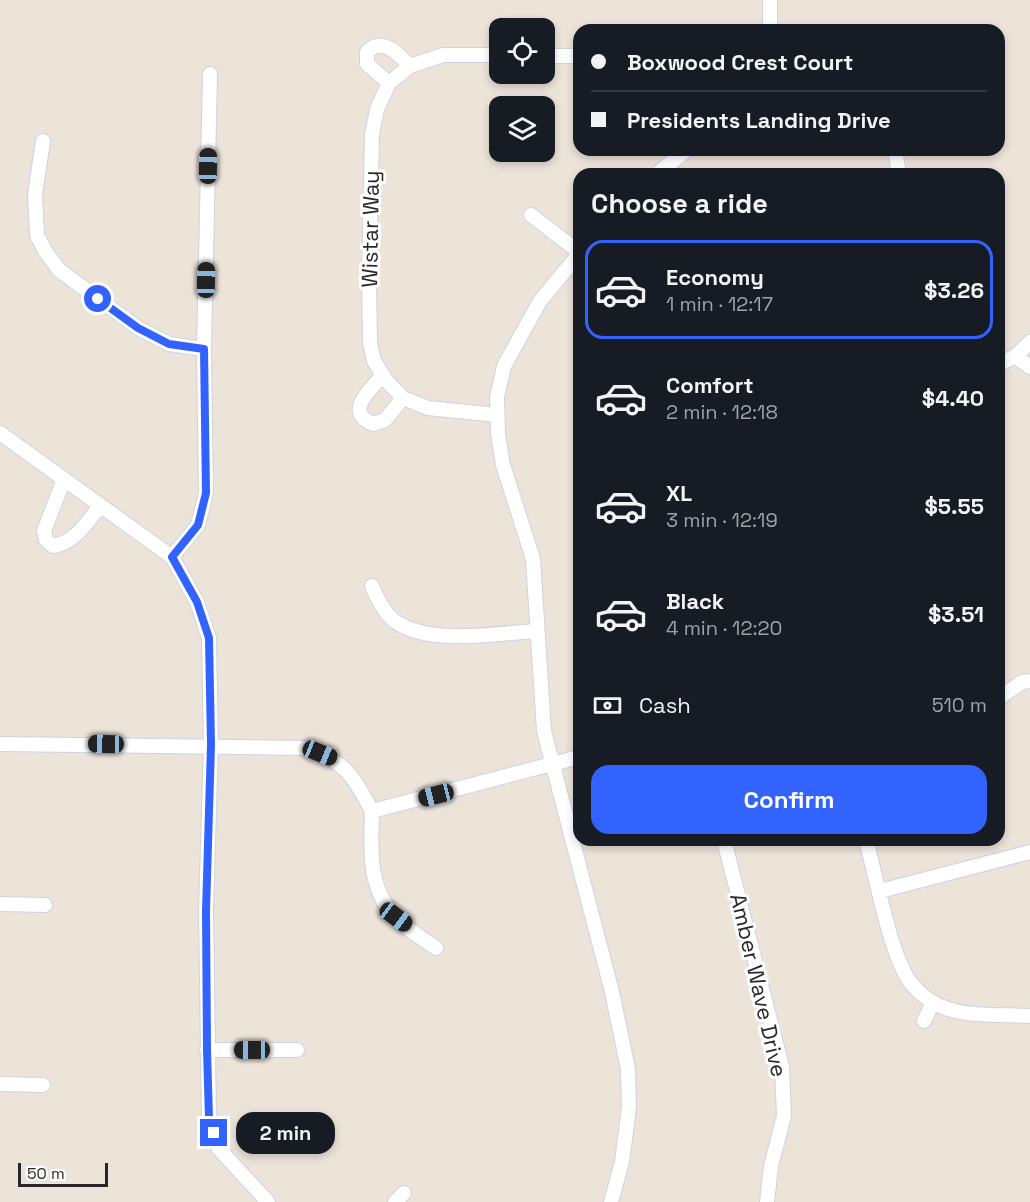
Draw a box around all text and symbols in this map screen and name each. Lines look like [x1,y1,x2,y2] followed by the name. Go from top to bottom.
[489,18,555,162] map controls
[489,18,555,84] button: locate
[627,48,853,76] text: Boxwood Crest Court
[489,96,555,162] button: layers
[627,106,891,134] text: Presidents Landing Drive
[199,148,217,184] car
[355,170,385,288] street label: Wistar Way
[591,186,768,221] text: Choose a ride
[197,262,215,298] car
[594,263,648,317] icon: car
[666,263,764,291] text: Economy
[924,276,984,304] text: $3.26
[84,285,111,312] route start
[666,291,773,317] text: 1 min · 12:17
[594,371,648,425] icon: car
[666,371,754,399] text: Comfort
[922,384,984,412] text: $4.40
[666,399,778,425] text: 2 min · 12:18
[594,479,648,533] icon: car
[666,479,692,507] text: XL
[925,492,984,520] text: $5.55
[666,507,778,533] text: 3 min · 12:19
[594,587,648,641] icon: car
[666,587,724,615] text: Black
[928,600,984,628] text: $3.51
[666,615,782,641] text: 4 min · 12:20
[591,689,624,722] icon: cash
[639,691,691,719] text: Cash
[932,692,987,718] text: 510 m
[88,735,124,753] car
[300,738,340,768] car
[591,765,987,834] button: Confirm
[416,782,456,808] car
[724,890,794,1080] street label: Amber Wave Drive
[376,899,416,935] car
[234,1041,270,1059] car
[235,1112,334,1154] callout: 2 min
[200,1119,227,1146] route end
[260,1120,311,1146] text: 2 min
[18,1160,108,1188] scale bar
[27,1163,65,1184] text: 50 m

